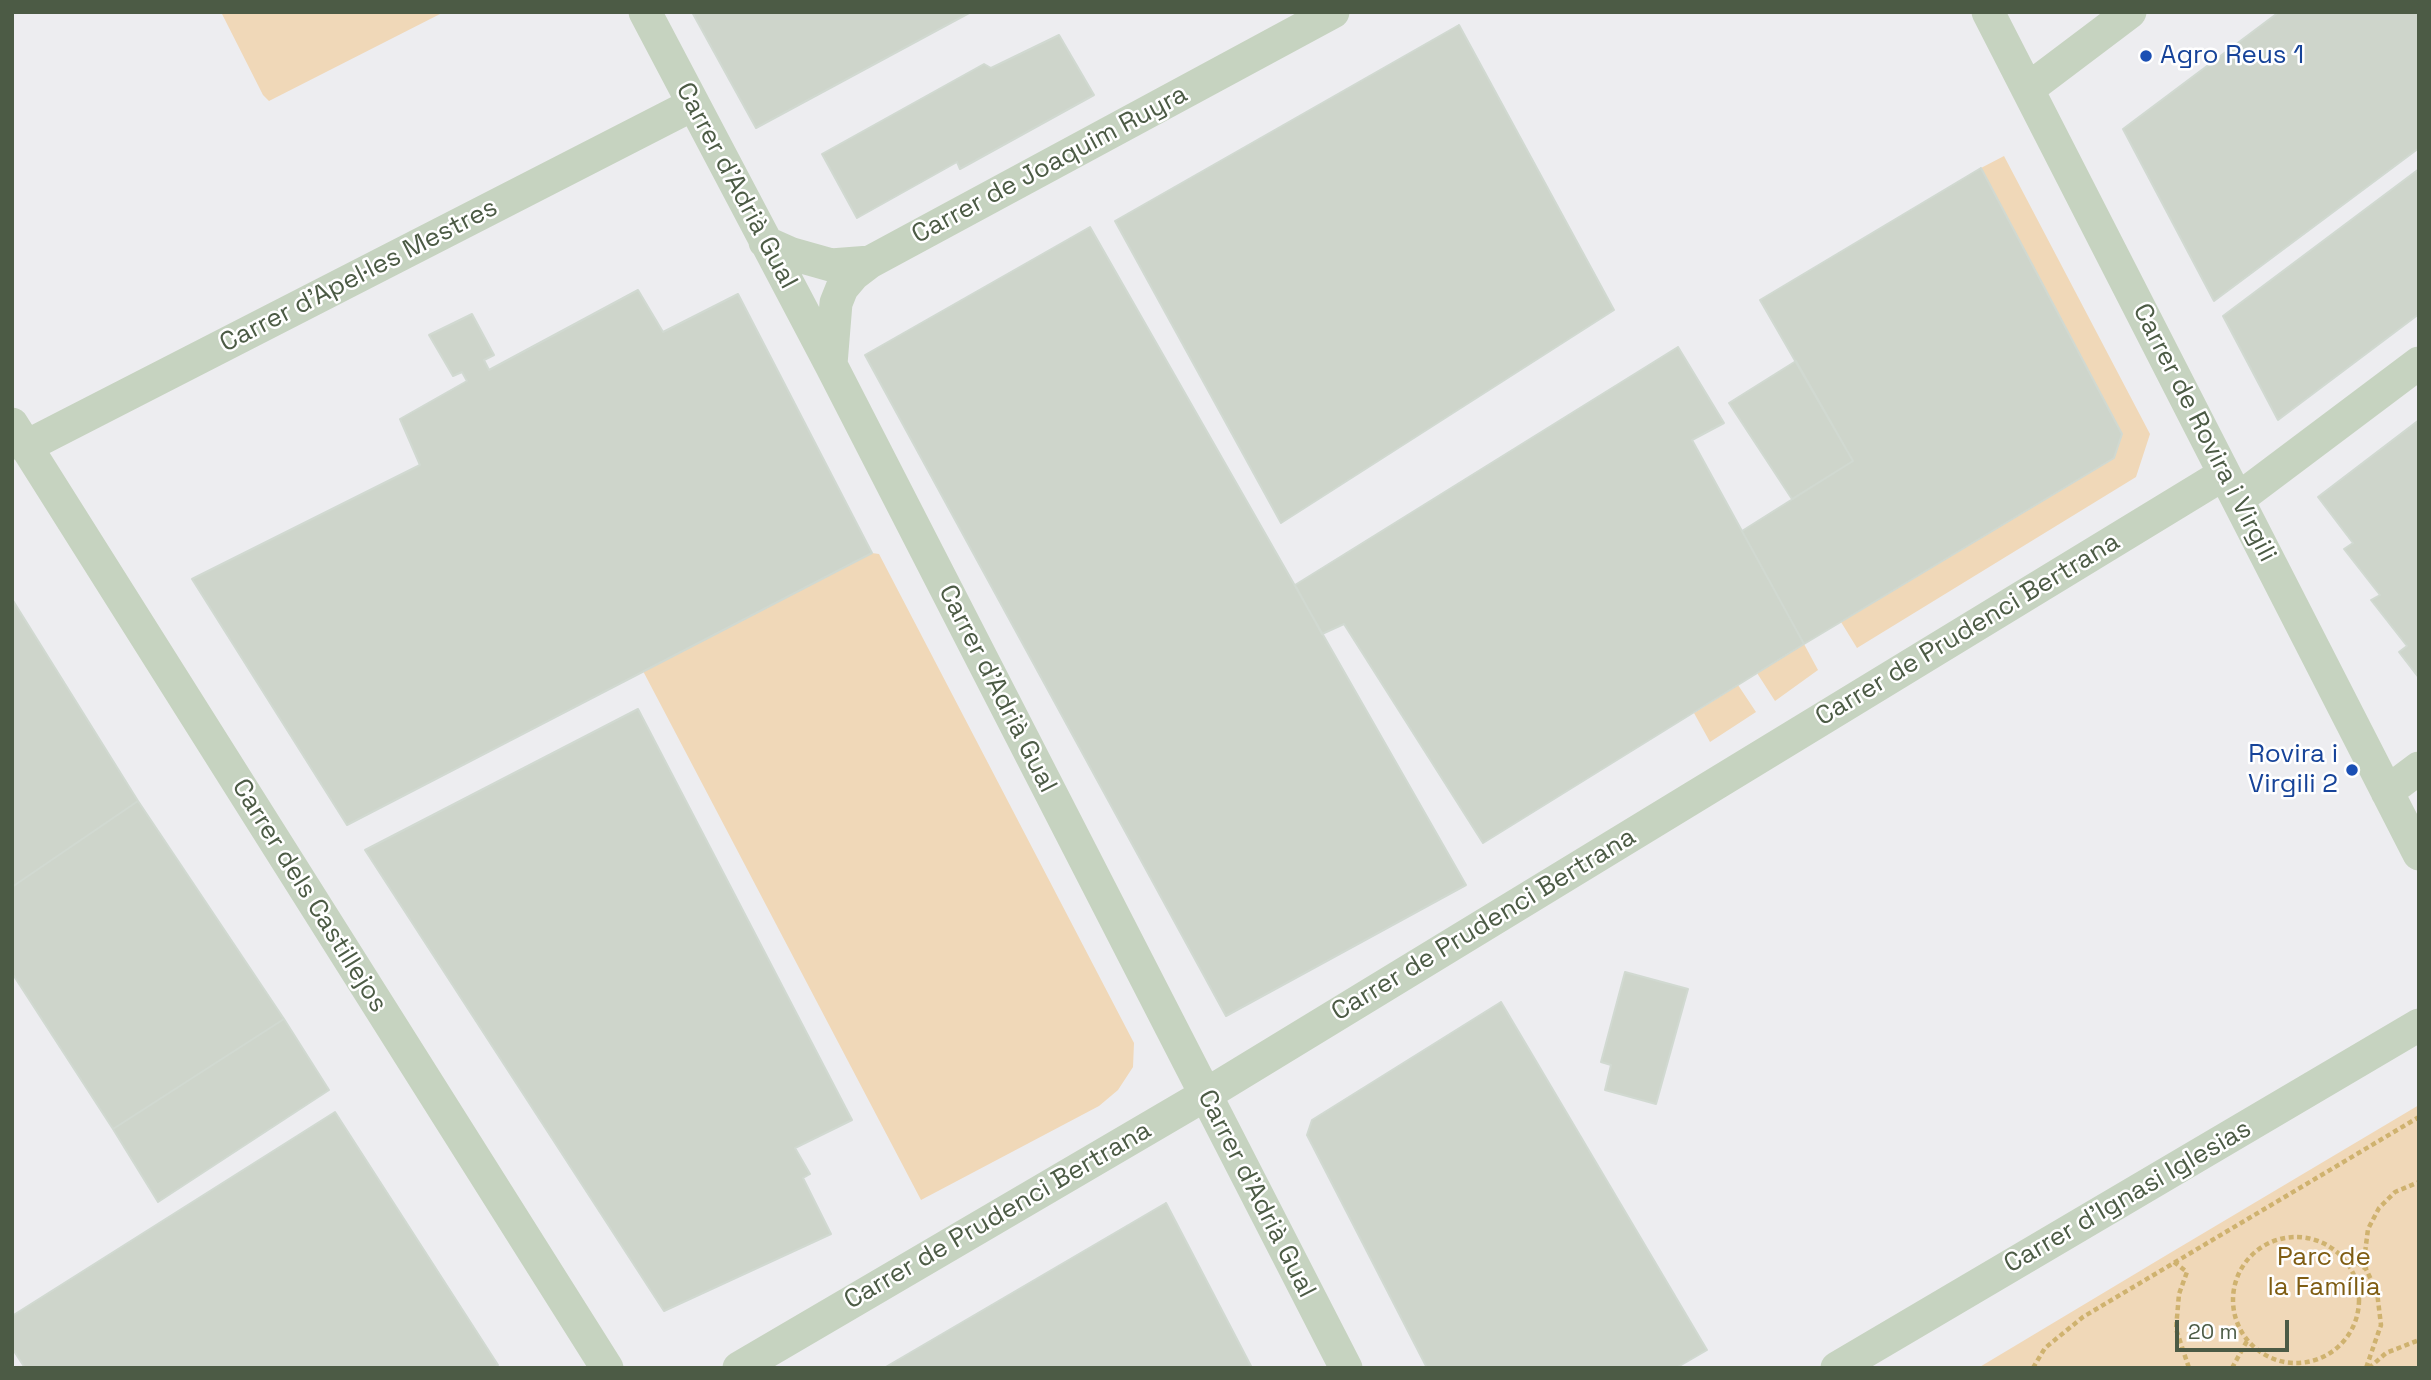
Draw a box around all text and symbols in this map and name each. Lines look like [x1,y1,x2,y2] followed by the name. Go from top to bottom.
[2160,40,2304,72] place label: Agro Reus 1
[2138,48,2154,64] marker: Agro Reus 1
[668,78,804,294] street label: Carrer d'Adrià Gual
[907,79,1193,251] street label: Carrer de Joaquim Ruyra
[215,192,503,360] street label: Carrer d'Apel·les Mestres
[2125,299,2283,567] street label: Carrer de Rovira i Virgili
[1810,527,2126,733] street label: Carrer de Prudenci Bertrana
[931,580,1063,798] street label: Carrer d'Adrià Gual
[2248,739,2338,800] place label: Rovira i Virgili 2
[2344,762,2360,778] marker: Rovira i Virgili 2
[224,774,394,1018] street label: Carrer dels Castillejos
[1326,822,1642,1028] street label: Carrer de Prudenci Bertrana
[1190,1085,1322,1303] street label: Carrer d'Adrià Gual
[1999,1114,2257,1280] street label: Carrer d'Ignasi Iglesias
[839,1115,1157,1317] street label: Carrer de Prudenci Bertrana
[2267,1242,2381,1304] park label: Parc de la Família
[2179,1306,2293,1350] scale bar
[2188,1318,2238,1345] text: 20 m

